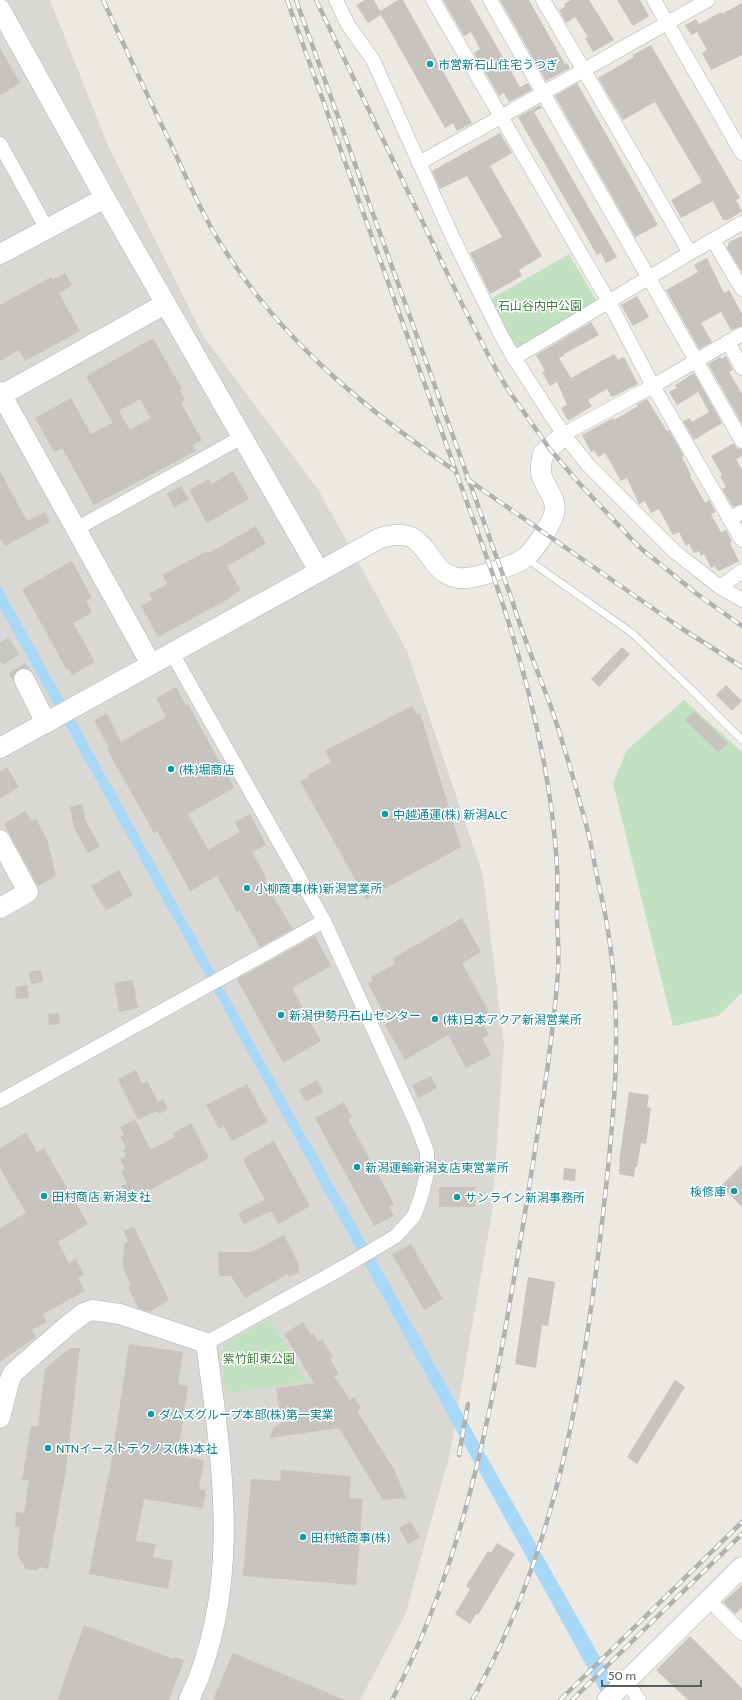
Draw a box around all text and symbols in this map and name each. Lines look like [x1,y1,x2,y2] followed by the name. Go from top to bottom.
[438,57,558,72] place label: 市営新石山住宅うつぎ
[425,59,435,69] marker: 市営新石山住宅うつぎ
[498,298,582,313] park label: 石山谷内中公園
[179,762,235,777] place label: (株)堀商店
[166,764,176,774] marker: (株)堀商店
[393,807,508,822] place label: 中越通運(株) 新潟ALC
[380,809,390,819] marker: 中越通運(株) 新潟ALC
[255,881,383,896] place label: 小柳商事(株)新潟営業所
[242,883,252,893] marker: 小柳商事(株)新潟営業所
[289,1008,421,1023] place label: 新潟伊勢丹石山センター
[276,1010,286,1020] marker: 新潟伊勢丹石山センター
[443,1012,582,1027] place label: (株)日本アクア新潟営業所
[430,1014,440,1024] marker: (株)日本アクア新潟営業所
[365,1160,509,1175] place label: 新潟運輸新潟支店東営業所
[352,1162,362,1172] marker: 新潟運輸新潟支店東営業所
[690,1184,726,1199] place label: 検修庫
[729,1186,739,1196] marker: 検修庫
[52,1189,151,1204] place label: 田村商店 新潟支社
[465,1190,585,1205] place label: サンライン新潟事務所
[39,1191,49,1201] marker: 田村商店 新潟支社
[452,1192,462,1202] marker: サンライン新潟事務所
[223,1351,295,1366] park label: 紫竹卸東公園
[159,1407,334,1422] place label: ダムズグループ本部(株)第一実業
[146,1409,156,1419] marker: ダムズグループ本部(株)第一実業
[56,1441,218,1456] place label: NTNイーストテクノス(株)本社
[43,1443,53,1453] marker: NTNイーストテクノス(株)本社
[311,1530,391,1545] place label: 田村紙商事(株)
[298,1532,308,1542] marker: 田村紙商事(株)
[602,1662,701,1688] scale bar
[608,1668,636,1683] text: 50 m

